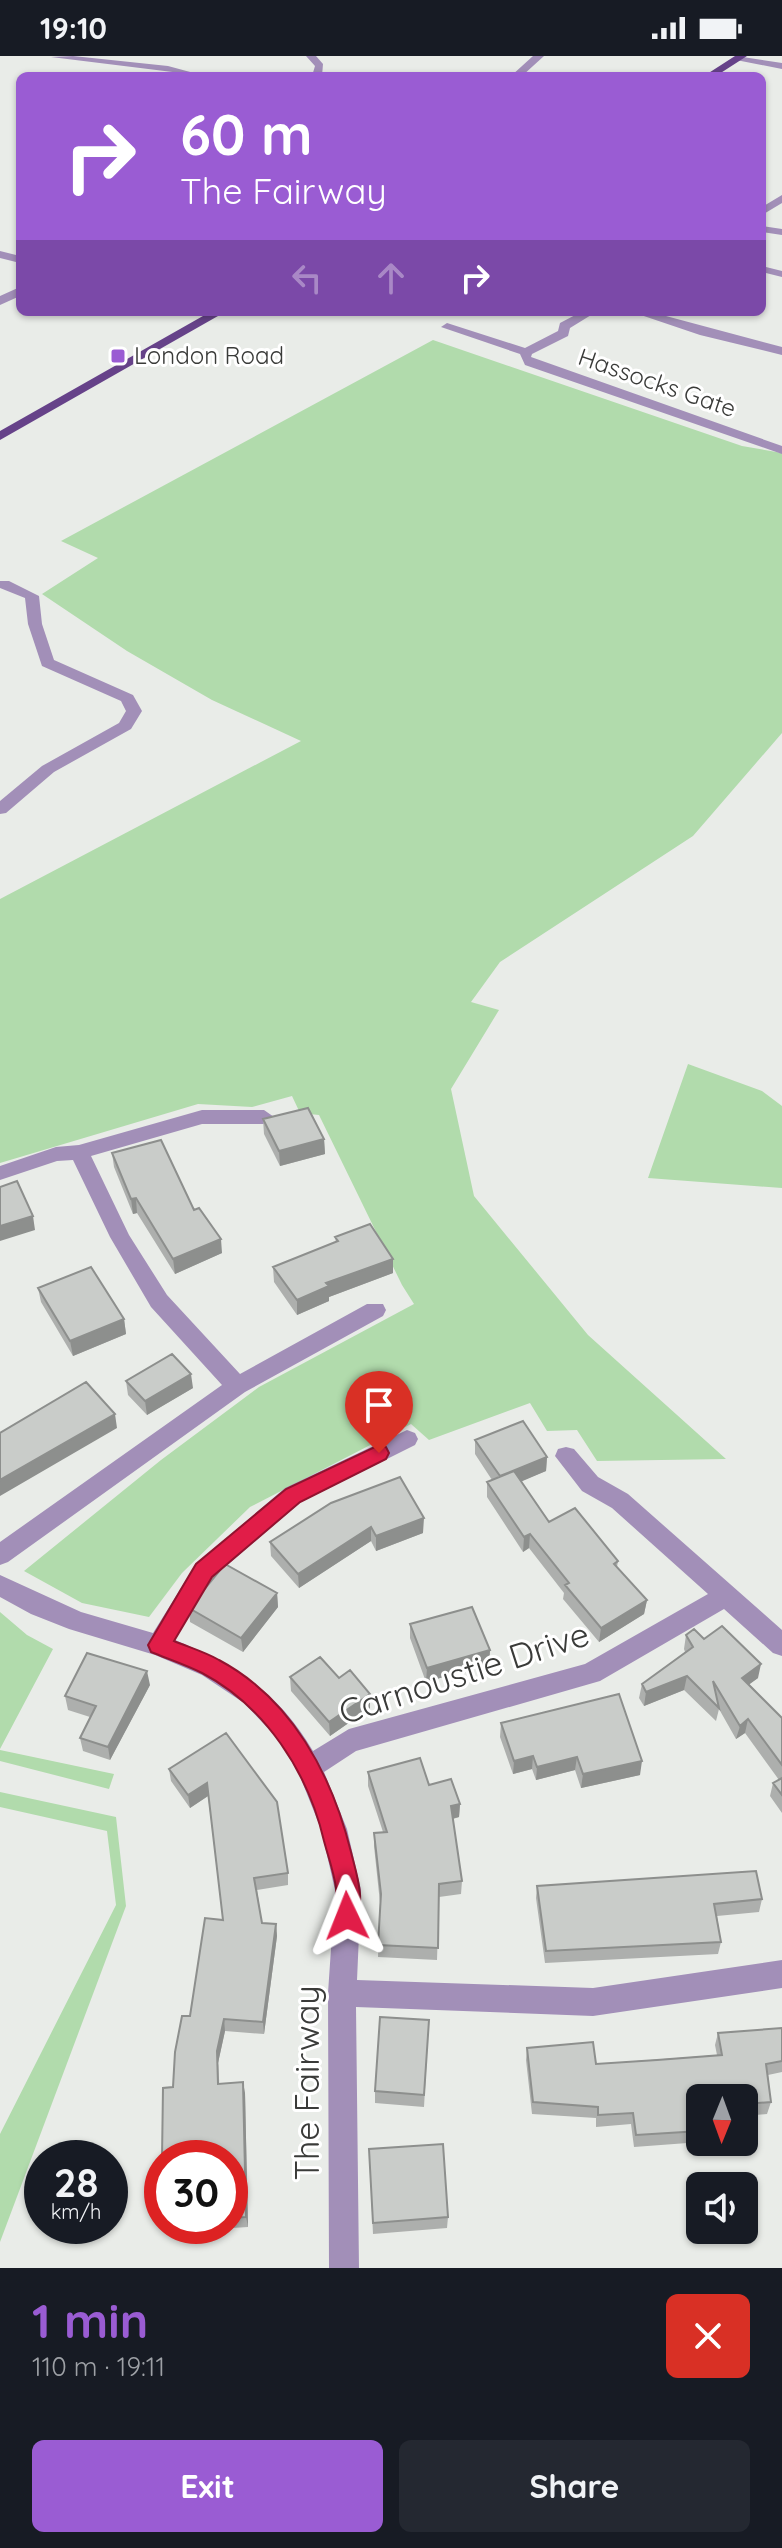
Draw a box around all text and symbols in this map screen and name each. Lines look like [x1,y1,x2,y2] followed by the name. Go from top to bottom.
[40,9,107,47] text: 19:10
[180,99,313,169] text: 60 m
[48,104,152,208] icon: right
[180,168,387,213] text: The Fairway
[285,256,329,300] icon: left
[369,256,413,300] icon: ahead
[453,256,497,300] icon: right
[134,340,284,370] place label: London Road
[574,341,740,423] street label: Hassocks Gate
[109,347,127,365] marker: London Road
[345,1371,413,1453] pin
[357,1383,401,1427] icon: arrive
[333,1612,594,1733] street label: Carnoustie Drive
[305,1874,389,1958] position arrow
[285,1985,328,2181] street label: The Fairway
[686,2084,758,2156] north arrow
[686,2084,758,2244] map controls
[144,2140,248,2244] speed limit sign: 30
[54,2157,98,2207] text: 28
[686,2172,758,2244] button: sound
[51,2199,101,2224] text: km/h
[32,2290,148,2350] text: 1 min
[666,2294,750,2378] button: close
[32,2350,165,2383] text: 110 m · 19:11
[32,2440,383,2532] button: Exit
[399,2440,750,2532] button: Share

